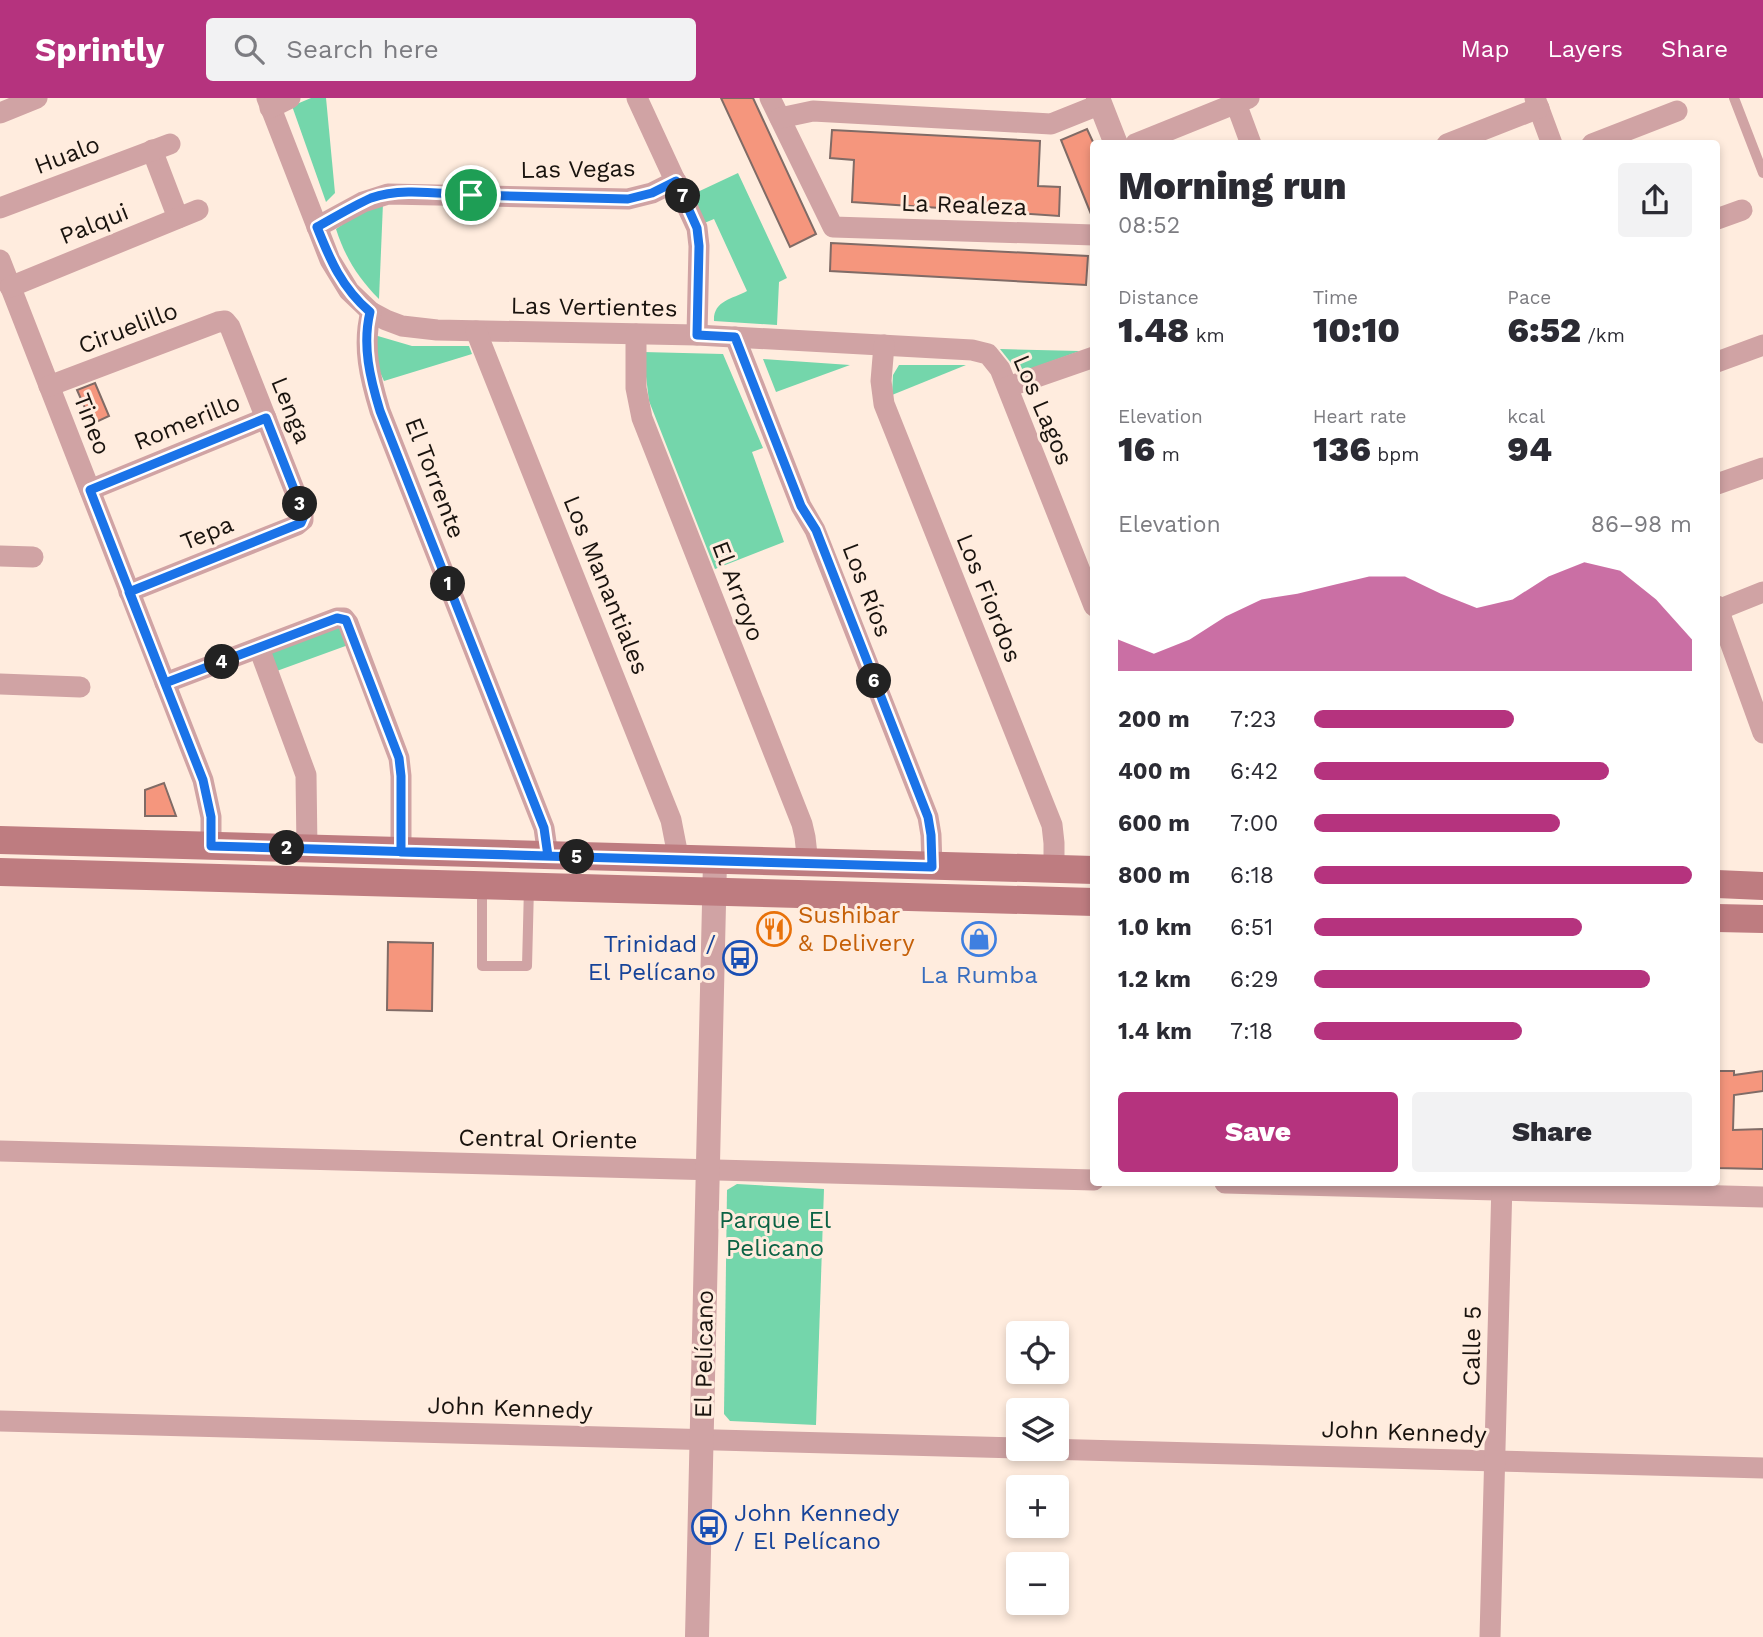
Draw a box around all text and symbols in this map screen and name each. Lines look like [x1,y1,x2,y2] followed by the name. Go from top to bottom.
[206,18,696,81] search box
[35,30,164,69] text: Sprintly
[230,30,268,68] icon: search
[286,34,439,64] text: Search here
[1461,35,1509,63] text: Map
[1547,35,1623,63] text: Layers
[1661,35,1728,63] text: Share
[30,130,104,180] street label: Hualo
[520,154,636,184] street label: Las Vegas
[1618,163,1692,237] button: share
[1118,164,1347,208] text: Morning run
[441,165,501,225] pin
[452,176,490,214] icon: arrive
[666,178,700,214] pin: 7
[677,184,688,207] text: 7
[900,189,1028,221] street label: La Realeza
[55,198,133,250] street label: Palqui
[1118,212,1180,239] text: 08:52
[1118,286,1199,309] text: Distance
[1313,286,1358,309] text: Time
[1507,286,1551,309] text: Pace
[510,292,678,322] street label: Las Vertientes
[74,296,182,360] street label: Ciruelillo
[1118,309,1189,351] text: 1.48
[1313,309,1400,351] text: 10:10
[1507,309,1581,351] text: 6:52
[1189,324,1225,347] text: km
[1581,324,1625,347] text: /km
[1007,351,1079,469] street label: Los Lagos
[265,373,317,447] street label: Lenga
[130,388,244,456] street label: Romerillo
[68,389,116,459] street label: Tineo
[1118,405,1203,428] text: Elevation
[1313,405,1407,428] text: Heart rate
[1507,405,1545,428] text: kcal
[399,414,471,542] street label: El Torrente
[1118,428,1155,470] text: 16
[1313,428,1371,470] text: 136
[1507,428,1552,470] text: 94
[1155,443,1180,466] text: m
[1371,443,1419,466] text: bpm
[282,486,318,522] pin: 3
[294,492,305,515] text: 3
[557,492,655,678] street label: Los Manantiales
[177,510,237,556] street label: Tepa
[1118,511,1221,538] text: Elevation
[1591,511,1692,538] text: 86–98 m
[951,530,1027,666] street label: Los Fiordos
[706,537,770,645] street label: El Arroyo
[836,539,898,641] street label: Los Ríos
[430,566,466,602] pin: 1
[443,572,452,595] text: 1
[204,644,240,680] pin: 4
[215,650,228,673] text: 4
[856,664,892,698] pin: 6
[868,669,879,692] text: 6
[1118,706,1190,733] text: 200 m
[1230,706,1277,733] text: 7:23
[1118,758,1191,785] text: 400 m
[1230,758,1278,785] text: 6:42
[1118,810,1190,837] text: 600 m
[1230,810,1278,837] text: 7:00
[270,830,304,866] pin: 2
[281,836,292,859] text: 2
[560,840,594,874] pin: 5
[571,845,582,868] text: 5
[1118,862,1190,889] text: 800 m
[1230,862,1274,889] text: 6:18
[798,901,915,957] place label: Sushibar & Delivery
[755,910,793,948] restaurant icon: Sushibar & Delivery
[1118,914,1192,941] text: 1.0 km
[1230,914,1273,941] text: 6:51
[960,920,998,958] shop icon: La Rumba
[588,930,716,986] place label: Trinidad / El Pelícano
[721,939,759,977] bus stop icon: Trinidad / El Pelícano
[920,961,1038,989] place label: La Rumba
[1118,966,1191,993] text: 1.2 km
[1230,966,1278,993] text: 6:29
[1118,1018,1192,1045] text: 1.4 km
[1230,1018,1273,1045] text: 7:18
[1118,1092,1398,1172] button: Save
[1412,1092,1692,1172] button: Share
[458,1123,638,1155] street label: Central Oriente
[719,1206,832,1262] park label: Parque El Pelicano
[689,1290,719,1418] street label: El Pelícano
[1457,1305,1487,1387] street label: Calle 5
[1006,1321,1069,1615] map controls
[1006,1321,1069,1384] button: locate
[427,1391,594,1425] street label: John Kennedy
[1006,1398,1069,1461] button: layers
[1321,1415,1488,1449] street label: John Kennedy
[1006,1475,1069,1538] button: +
[734,1499,900,1555] place label: John Kennedy / El Pelícano
[690,1508,728,1546] bus stop icon: John Kennedy / El Pelícano
[1006,1552,1069,1615] button: −

